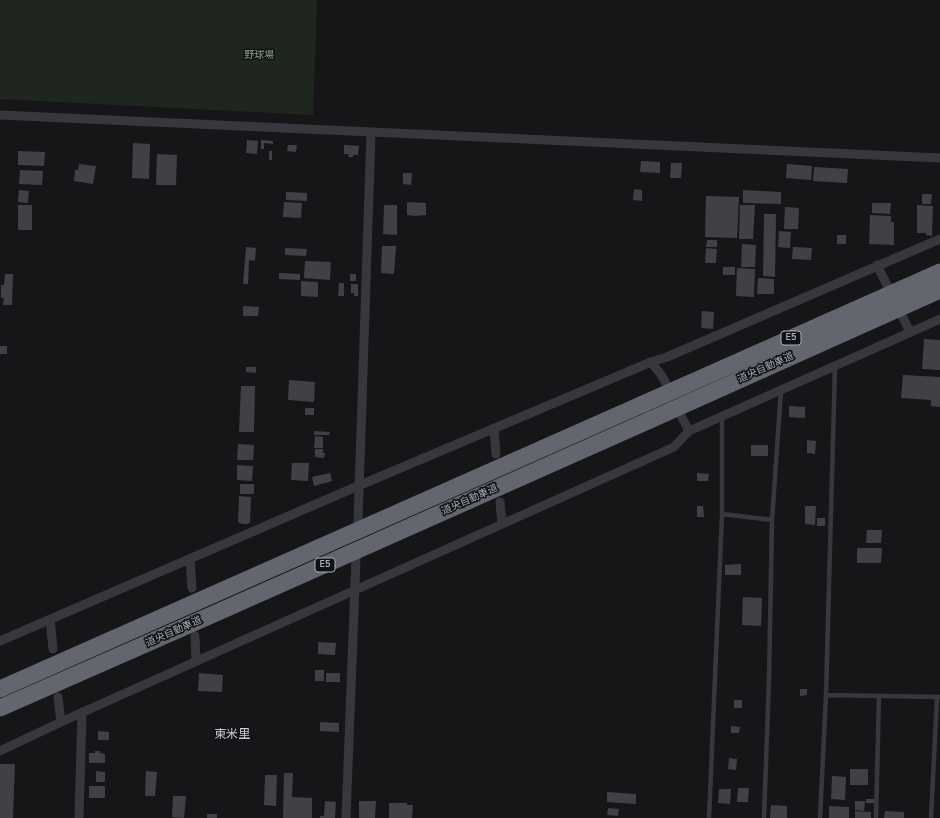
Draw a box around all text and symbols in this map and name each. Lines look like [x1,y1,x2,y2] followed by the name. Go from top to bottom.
[244,50,274,62] park label: 野球場
[781,331,801,345] road number: E5
[736,350,796,386] street label: 道央自動車道
[440,482,500,518] street label: 道央自動車道
[315,558,335,572] road number: E5
[144,614,204,650] street label: 道央自動車道
[214,728,250,742] district label: 東米里

